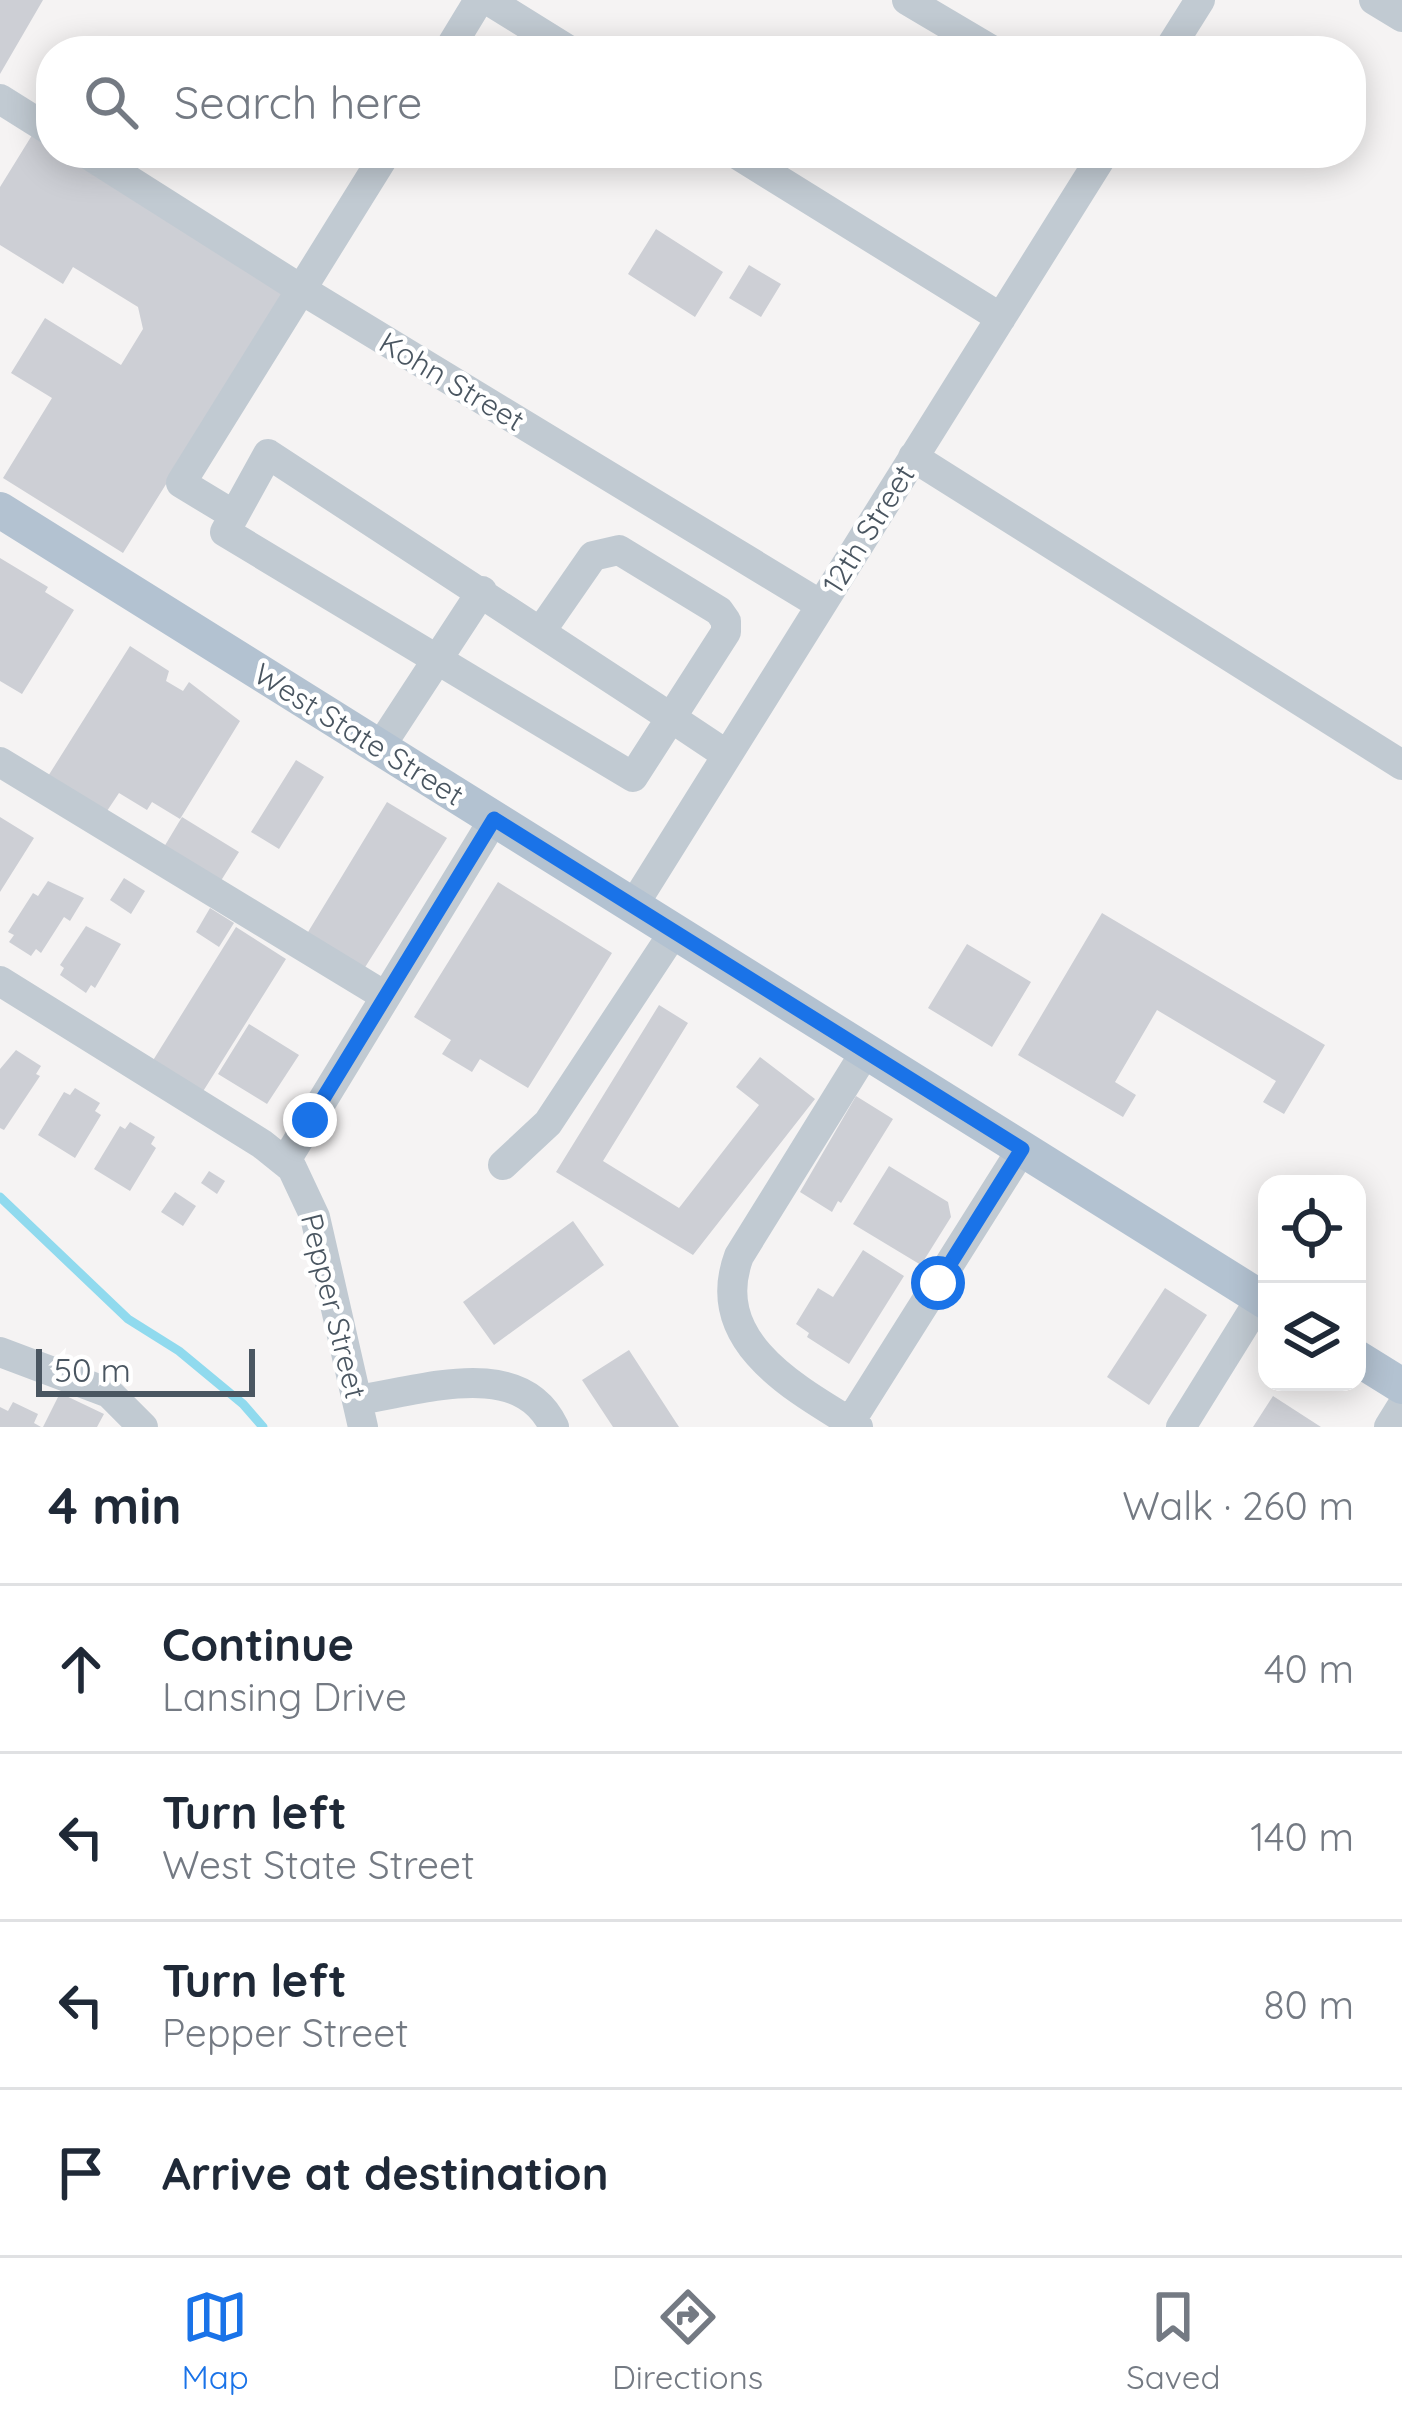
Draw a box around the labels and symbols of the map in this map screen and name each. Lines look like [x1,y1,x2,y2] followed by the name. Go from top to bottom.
[373,323,531,439] street label: Kohn Street
[813,457,923,601] street label: 12th Street
[247,654,471,814] street label: West State Street
[283,1093,337,1147] route end
[293,1209,375,1403] street label: Pepper Street
[911,1256,965,1310] route start
[36,1343,255,1396] scale bar

